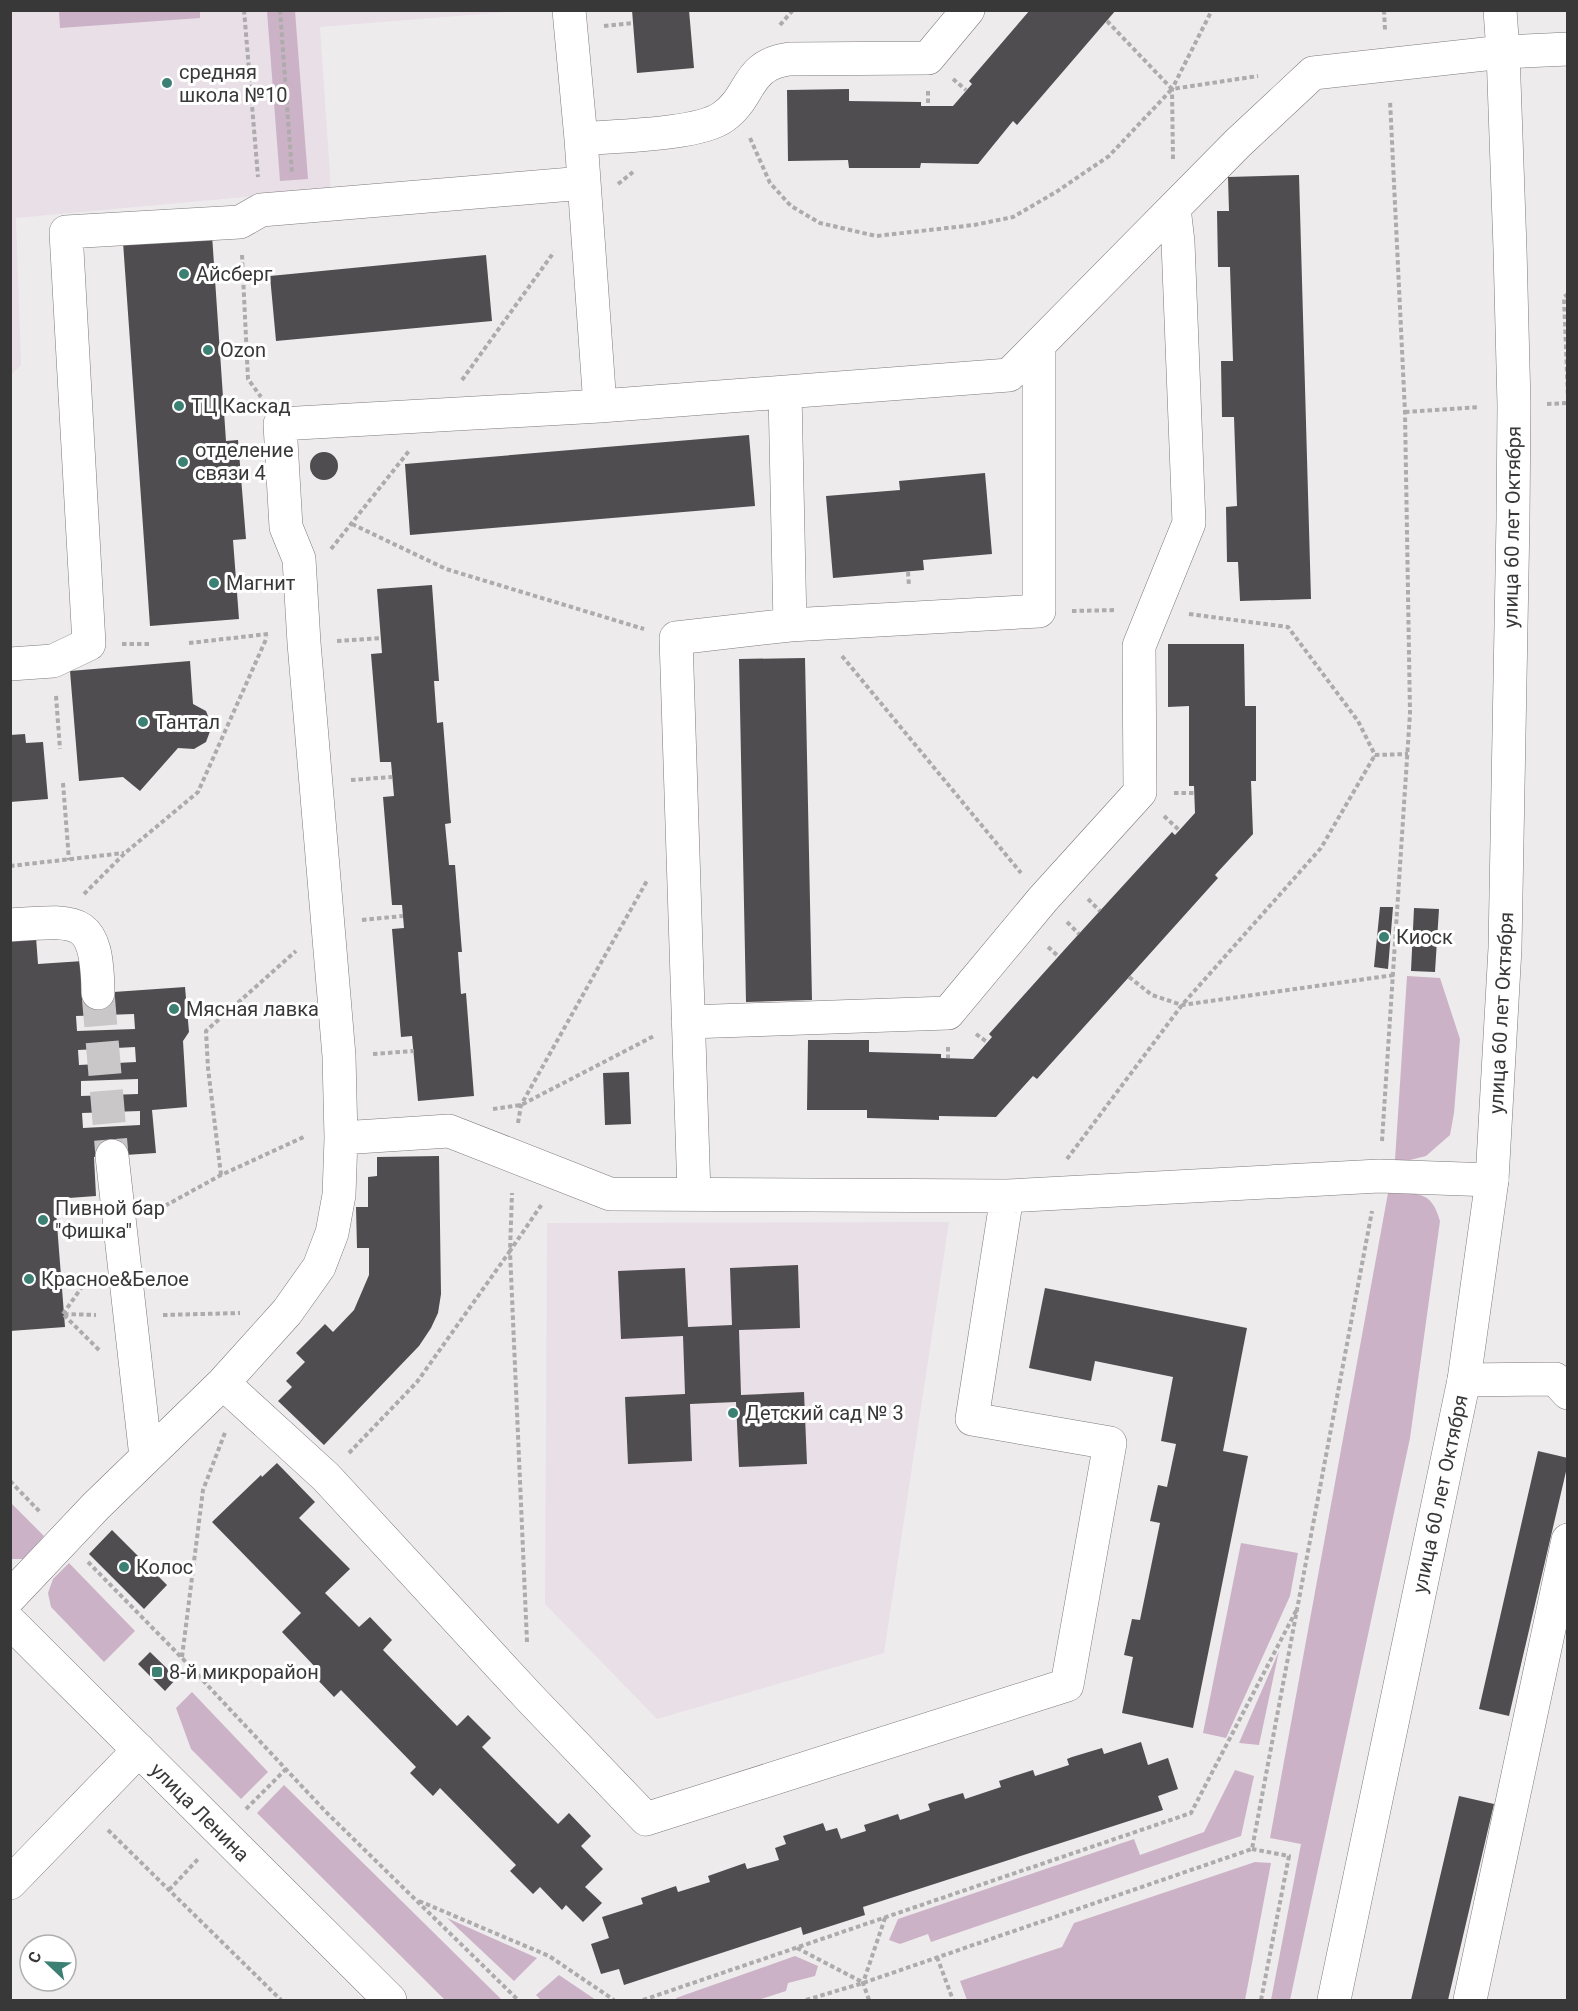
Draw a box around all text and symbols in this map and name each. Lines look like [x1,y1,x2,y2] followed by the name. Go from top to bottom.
[179,60,288,107] place label: средняя школа №10
[160,76,174,90] marker: средняя школа №10
[196,262,273,286] place label: Айсберг
[177,267,191,281] marker: Айсберг
[220,338,266,362] place label: Ozon
[201,343,215,357] marker: Ozon
[191,394,290,418] place label: ТЦ Каскад
[172,399,186,413] marker: ТЦ Каскад
[1498,426,1526,628] street label: улица 60 лет Октября
[195,438,294,485] place label: отделение связи 4
[176,455,190,469] marker: отделение связи 4
[226,571,296,595] place label: Магнит
[207,576,221,590] marker: Магнит
[155,710,220,734] place label: Тантал
[136,715,150,729] marker: Тантал
[1484,911,1518,1115] street label: улица 60 лет Октября
[1396,925,1453,949] place label: Киоск
[1377,930,1391,944] marker: Киоск
[186,997,319,1021] place label: Мясная лавка
[167,1002,181,1016] marker: Мясная лавка
[55,1196,165,1243] place label: Пивной бар "Фишка"
[36,1213,50,1227] marker: Пивной бар "Фишка"
[41,1267,189,1291] place label: Красное&Белое
[22,1272,36,1286] marker: Красное&Белое
[1407,1393,1473,1595] street label: улица 60 лет Октября
[745,1401,904,1425] place label: Детский сад № 3
[726,1406,740,1420] marker: Детский сад № 3
[136,1555,193,1579] place label: Колос
[117,1560,131,1574] marker: Колос
[169,1660,319,1684] place label: 8-й микрорайон
[150,1665,164,1679] marker: 8-й микрорайон
[146,1758,254,1866] street label: улица Ленина
[18,1933,78,1993] north arrow
[24,1949,45,1966] text: С

